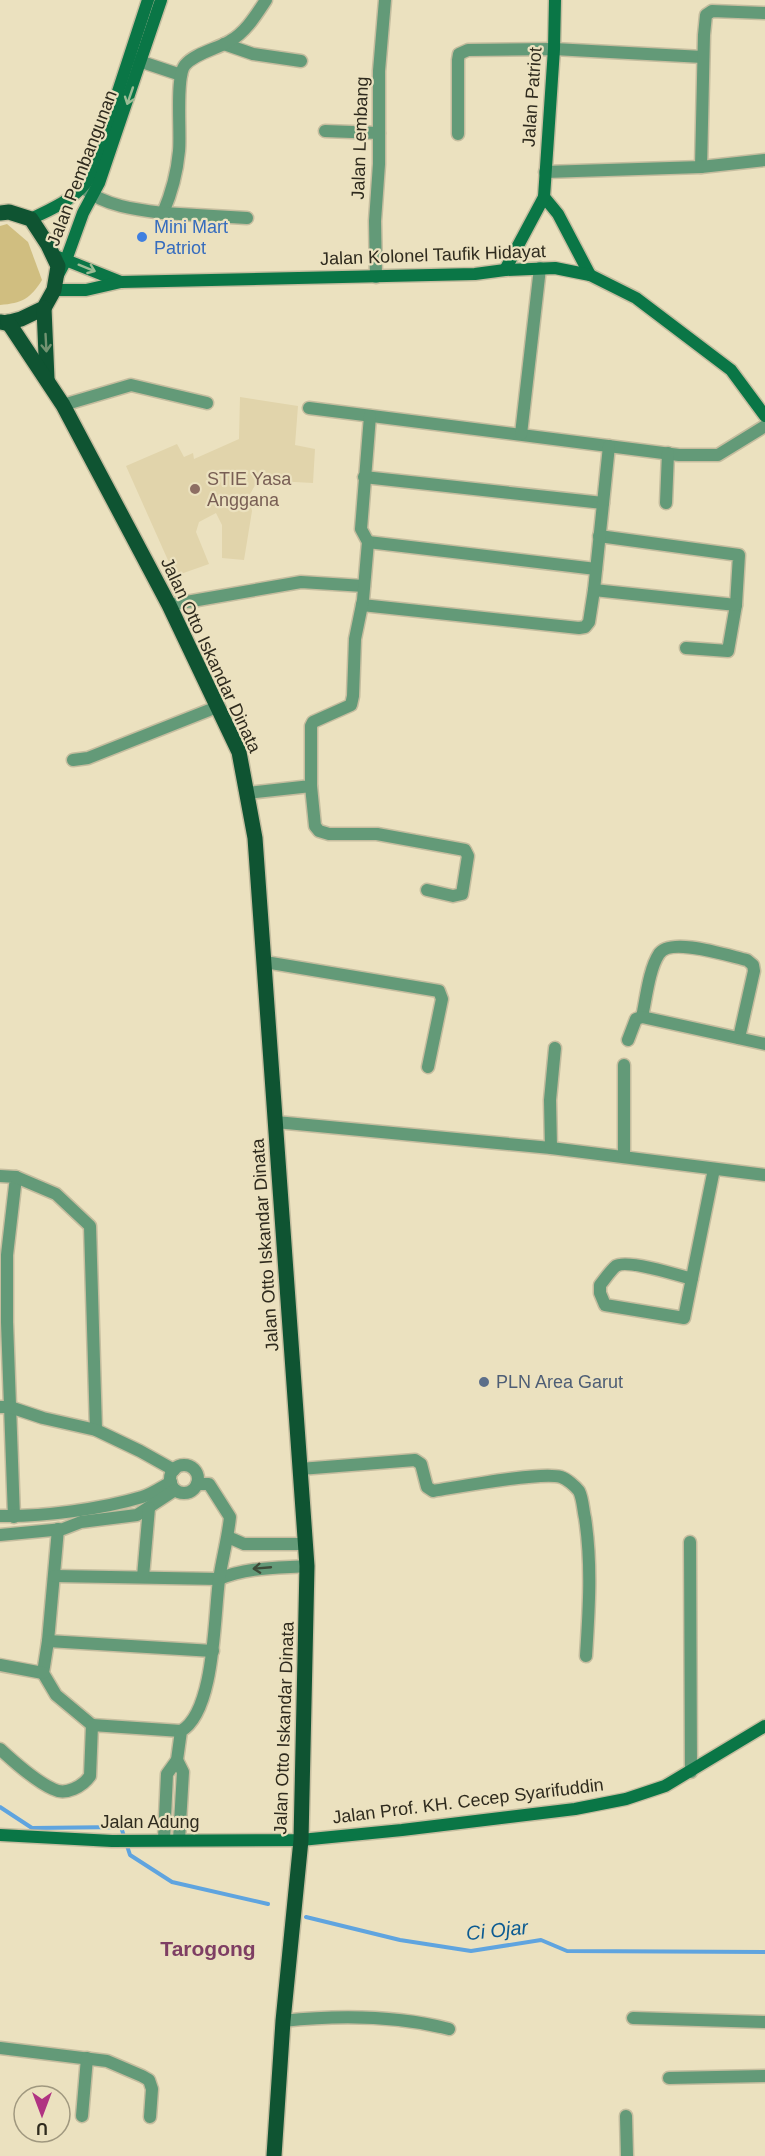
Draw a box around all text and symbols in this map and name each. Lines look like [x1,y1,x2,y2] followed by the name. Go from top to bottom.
[519,46,545,148] street label: Jalan Patriot
[348,76,372,200] street label: Jalan Lembang
[124,86,135,105] one-way arrow
[43,87,121,249] street label: Jalan Pembangunan
[154,217,228,258] place label: Mini Mart Patriot
[135,230,149,244] marker: Mini Mart Patriot
[320,241,546,269] street label: Jalan Kolonel Taufik Hidayat
[78,263,96,274] one-way arrow
[40,333,51,353] one-way arrow
[207,469,292,510] place label: STIE Yasa Anggana
[188,482,202,496] marker: STIE Yasa Anggana
[157,554,266,757] street label: Jalan Otto Iskandar Dinata
[248,1137,282,1352] street label: Jalan Otto Iskandar Dinata
[496,1372,623,1392] place label: PLN Area Garut
[477,1375,491,1389] marker: PLN Area Garut
[253,1563,273,1574] one-way arrow
[270,1620,298,1835] street label: Jalan Otto Iskandar Dinata
[331,1774,605,1828] street label: Jalan Prof. KH. Cecep Syarifuddin
[100,1812,200,1832] street label: Jalan Adung
[465,1916,530,1944] water label: Ci Ojar
[160,1937,256,1960] district label: Tarogong
[12,2084,72,2144] north arrow
[36,2120,48,2137] text: U

